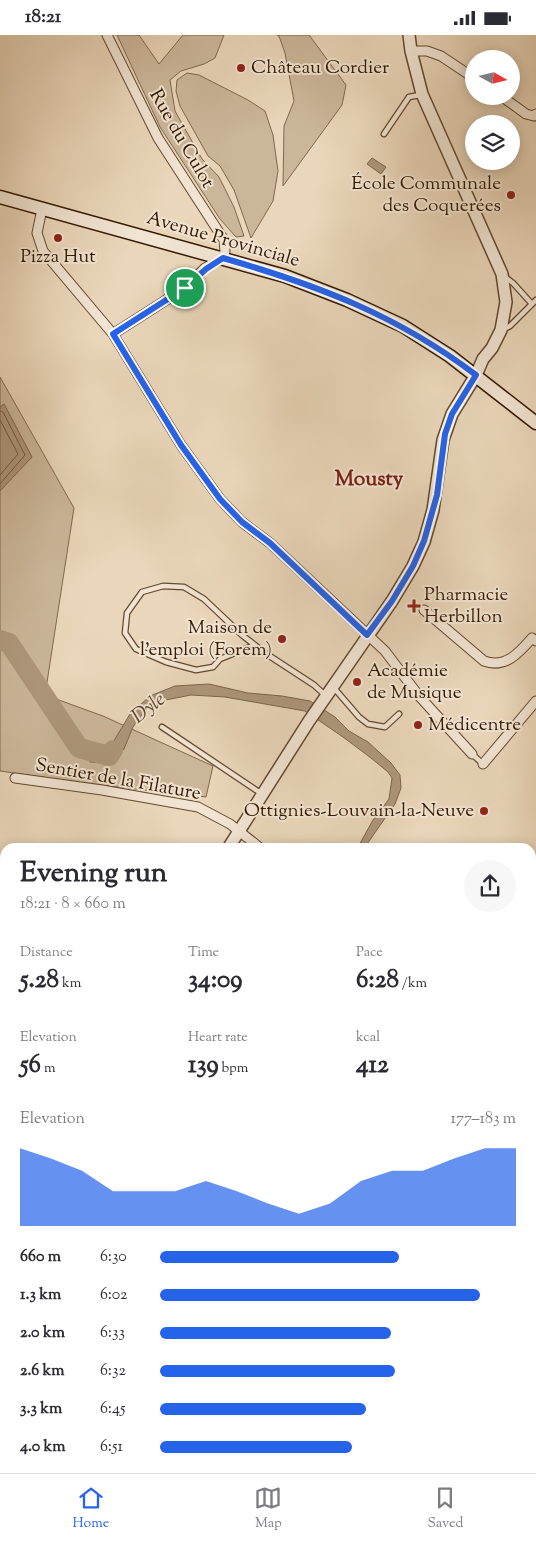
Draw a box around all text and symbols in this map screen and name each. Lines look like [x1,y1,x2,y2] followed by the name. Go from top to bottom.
[25,4,61,31] text: 18:21
[465,50,520,105] north arrow
[465,50,520,170] map controls
[251,55,389,82] place label: Château Cordier
[235,62,247,74] marker: Château Cordier
[142,84,221,194] street label: Rue du Culot
[465,115,520,170] button: layers
[351,171,501,220] place label: École Communale des Coquerées
[505,189,517,201] marker: École Communale des Coquerées
[143,205,303,275] street label: Avenue Provinciale
[52,232,64,244] marker: Pizza Hut
[20,244,96,271] place label: Pizza Hut
[164,267,206,309] pin
[171,274,199,302] icon: arrive
[335,465,404,495] district label: Mousty
[424,582,509,631] place label: Pharmacie Herbillon
[408,600,420,612] marker: Pharmacie Herbillon
[140,615,272,664] place label: Maison de l'emploi (Forem)
[276,633,288,645] marker: Maison de l'emploi (Forem)
[367,658,462,707] place label: Académie de Musique
[351,676,363,688] marker: Académie de Musique
[126,686,172,732] water label: Dyle
[428,712,521,739] place label: Médicentre
[412,719,424,731] marker: Médicentre
[33,752,203,808] street label: Sentier de la Filature
[244,798,474,825] place label: Ottignies-Louvain-la-Neuve
[478,805,490,817] marker: Ottignies-Louvain-la-Neuve
[20,854,167,894] text: Evening run
[464,860,516,912] button: share
[20,893,126,916] text: 18:21 · 8 × 660 m
[20,943,73,963] text: Distance
[188,943,219,963] text: Time
[356,943,383,963] text: Pace
[20,963,59,999] text: 5.28
[188,963,242,999] text: 34:09
[356,963,399,999] text: 6:28
[59,974,81,994] text: km
[399,974,427,994] text: /km
[20,1028,77,1048] text: Elevation
[188,1028,248,1048] text: Heart rate
[356,1028,380,1048] text: kcal
[20,1048,41,1084] text: 56
[188,1048,219,1084] text: 139
[356,1048,389,1084] text: 412
[41,1059,56,1079] text: m
[219,1059,248,1079] text: bpm
[20,1108,85,1131] text: Elevation
[450,1108,516,1131] text: 177–183 m
[20,1246,61,1269] text: 660 m
[100,1246,127,1269] text: 6:30
[20,1284,61,1307] text: 1.3 km
[100,1284,128,1307] text: 6:02
[20,1322,65,1345] text: 2.0 km
[100,1322,125,1345] text: 6:33
[20,1360,65,1383] text: 2.6 km
[100,1360,126,1383] text: 6:32
[20,1398,62,1421] text: 3.3 km
[100,1398,126,1421] text: 6:45
[20,1436,66,1459] text: 4.0 km
[100,1436,123,1459] text: 6:51
[73,1484,109,1534] tab: Home
[254,1484,282,1534] tab: Map
[427,1484,463,1534] tab: Saved

